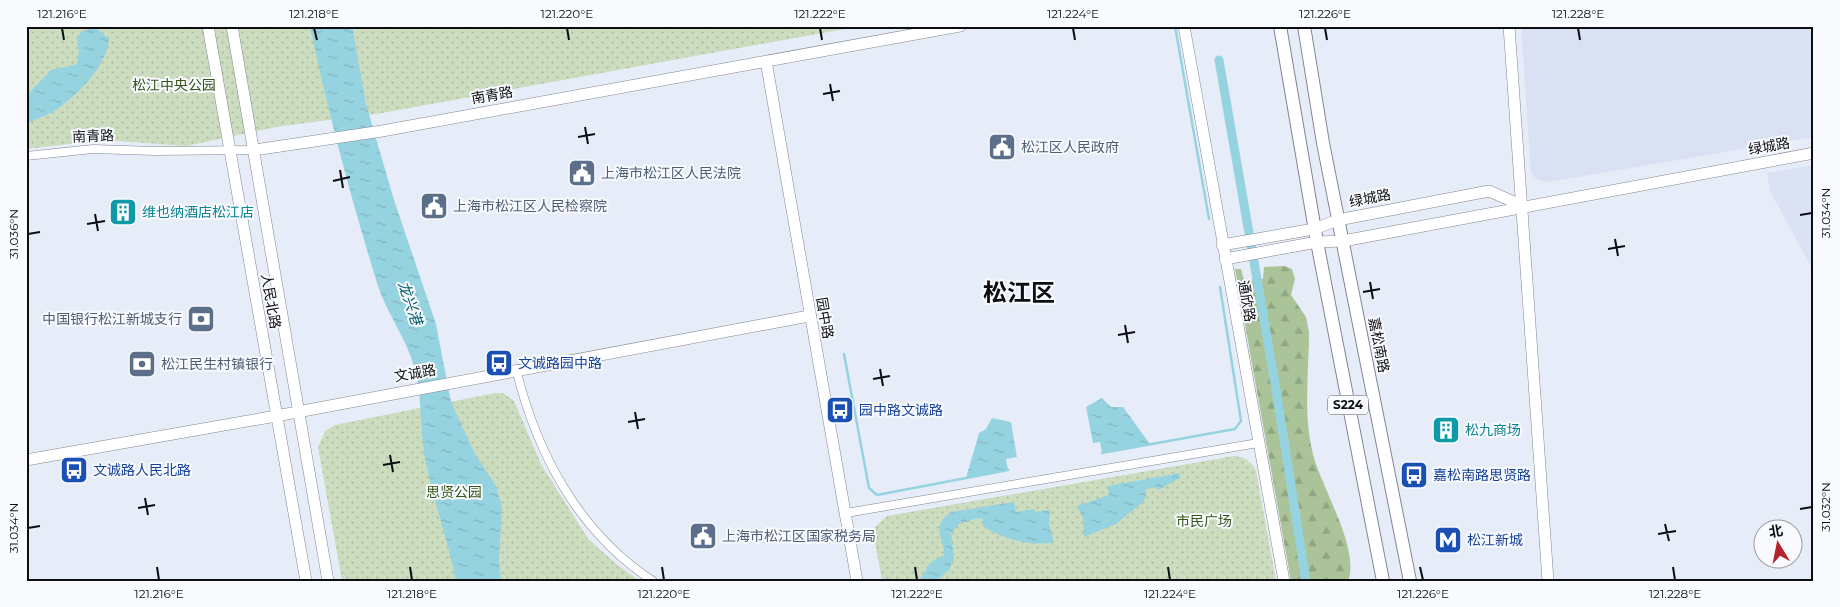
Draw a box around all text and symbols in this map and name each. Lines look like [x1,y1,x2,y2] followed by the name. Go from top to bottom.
[37,6,87,21] text: 121.216°E
[289,6,339,21] text: 121.218°E
[541,6,593,21] text: 121.220°E
[794,6,846,21] text: 121.222°E
[1047,6,1099,21] text: 121.224°E
[1299,6,1351,21] text: 121.226°E
[1552,6,1604,21] text: 121.228°E
[132,76,216,94] park label: 松江中央公园
[470,82,514,108] street label: 南青路
[72,126,114,146] street label: 南青路
[987,132,1017,162] public building icon: 松江区人民政府
[1747,133,1791,159] street label: 绿城路
[1021,138,1119,156] place label: 松江区人民政府
[567,158,597,188] public building icon: 上海市松江区人民法院
[601,164,741,182] place label: 上海市松江区人民法院
[1348,185,1392,211] street label: 绿城路
[1818,188,1833,238] text: 31.034°N
[419,191,449,221] public building icon: 上海市松江区人民检察院
[108,197,138,227] building icon: 维也纳酒店松江店
[453,197,607,215] place label: 上海市松江区人民检察院
[142,203,254,221] place label: 维也纳酒店松江店
[6,209,21,259] text: 31.036°N
[257,272,285,330] street label: 人民北路
[394,278,427,329] water label: 龙兴港
[983,278,1055,307] district label: 松江区
[1234,279,1260,323] street label: 通欣路
[812,296,838,340] street label: 园中路
[186,304,216,334] bank icon: 中国银行松江新城支行
[42,310,182,328] place label: 中国银行松江新城支行
[1365,316,1393,374] street label: 嘉松南路
[484,348,514,378] bus stop icon: 文诚路园中路
[127,349,157,379] bank icon: 松江民生村镇银行
[518,354,602,372] place label: 文诚路园中路
[161,355,273,373] place label: 松江民生村镇银行
[393,360,437,386] street label: 文诚路
[825,395,855,425] bus stop icon: 园中路文诚路
[1328,396,1368,414] road number: S224
[859,401,943,419] place label: 园中路文诚路
[1431,415,1461,445] building icon: 松九商场
[1465,421,1521,439] place label: 松九商场
[59,455,89,485] bus stop icon: 文诚路人民北路
[1399,460,1429,490] bus stop icon: 嘉松南路思贤路
[93,461,191,479] place label: 文诚路人民北路
[1433,466,1531,484] place label: 嘉松南路思贤路
[1818,482,1833,532] text: 31.032°N
[426,483,482,501] park label: 思贤公园
[6,503,21,553] text: 31.034°N
[1176,512,1232,530] park label: 市民广场
[1752,520,1802,570] north arrow
[688,521,718,551] public building icon: 上海市松江区国家税务局
[1767,521,1784,541] text: 北
[1433,525,1463,555] metro station icon: 松江新城
[722,527,876,545] place label: 上海市松江区国家税务局
[1467,531,1523,549] place label: 松江新城
[134,586,184,601] text: 121.216°E
[387,586,437,601] text: 121.218°E
[638,586,690,601] text: 121.220°E
[891,586,943,601] text: 121.222°E
[1144,586,1196,601] text: 121.224°E
[1397,586,1449,601] text: 121.226°E
[1649,586,1701,601] text: 121.228°E

